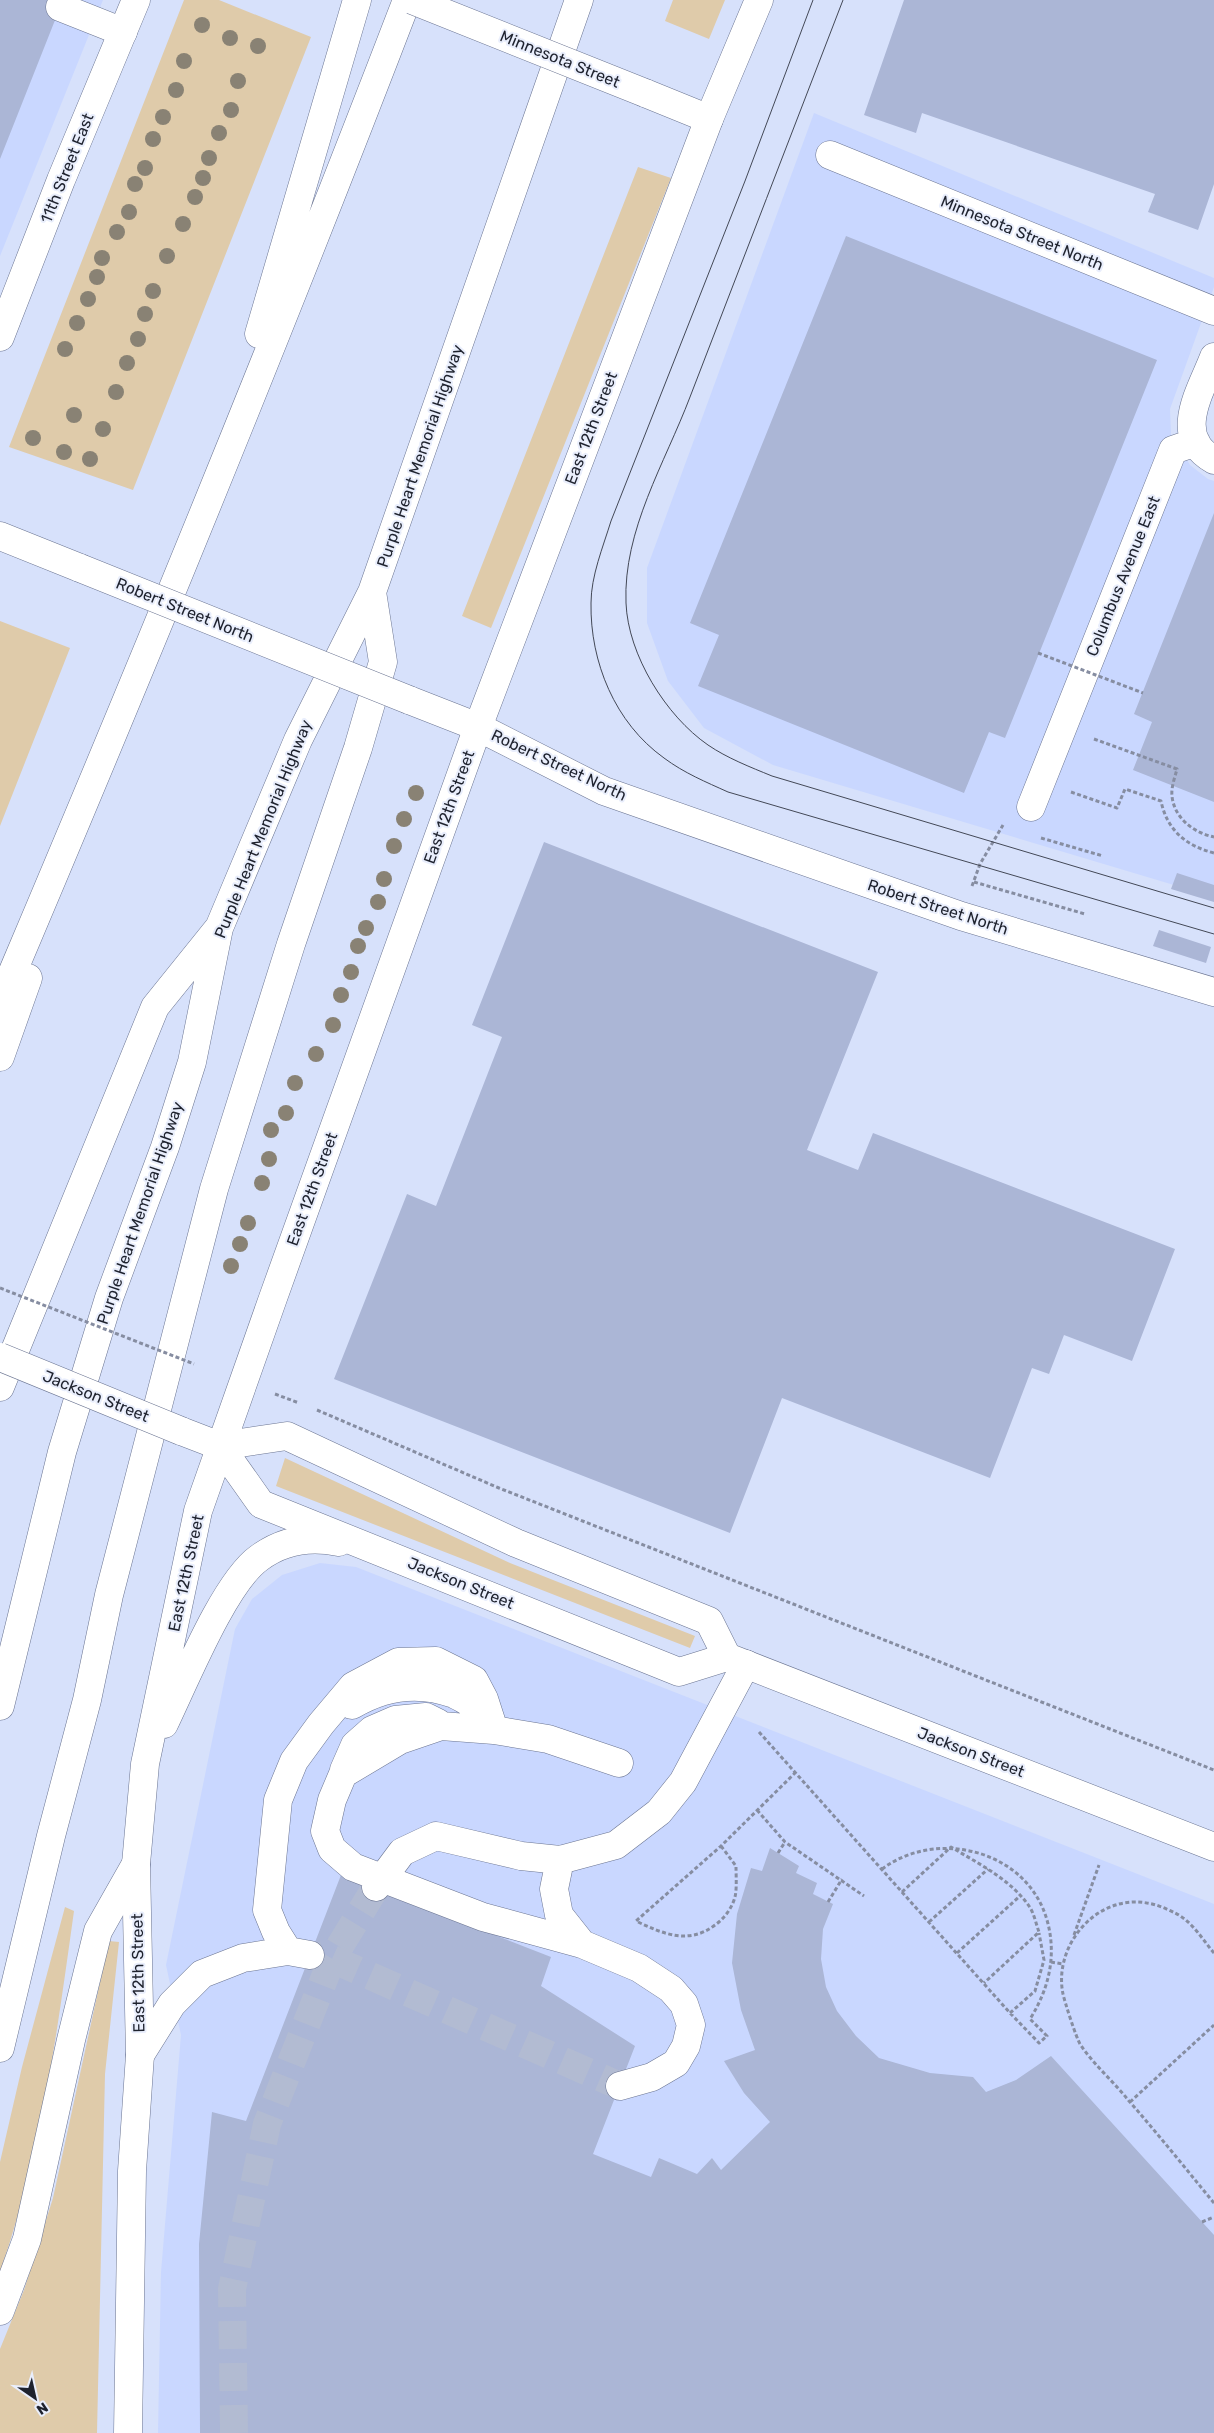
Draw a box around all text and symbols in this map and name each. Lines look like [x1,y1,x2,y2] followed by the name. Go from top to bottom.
[497,26,623,92] street label: Minnesota Street
[36,110,98,226] street label: 11th Street East
[938,192,1106,274] street label: Minnesota Street North
[373,342,467,570] street label: Purple Heart Memorial Highway
[561,369,621,487] street label: East 12th Street
[1082,493,1164,659] street label: Columbus Avenue East
[113,574,257,646] street label: Robert Street North
[210,717,316,941] street label: Purple Heart Memorial Highway
[488,725,630,805] street label: Robert Street North
[420,748,478,866] street label: East 12th Street
[865,875,1011,939] street label: Robert Street North
[93,1099,187,1327] street label: Purple Heart Memorial Highway
[283,1130,341,1248] street label: East 12th Street
[40,1366,152,1426] street label: Jackson Street
[164,1513,208,1633] street label: East 12th Street
[405,1553,517,1613] street label: Jackson Street
[915,1723,1027,1781] street label: Jackson Street
[127,1913,149,2033] street label: East 12th Street
[10,2373,60,2423] north arrow
[33,2398,51,2418] text: N

